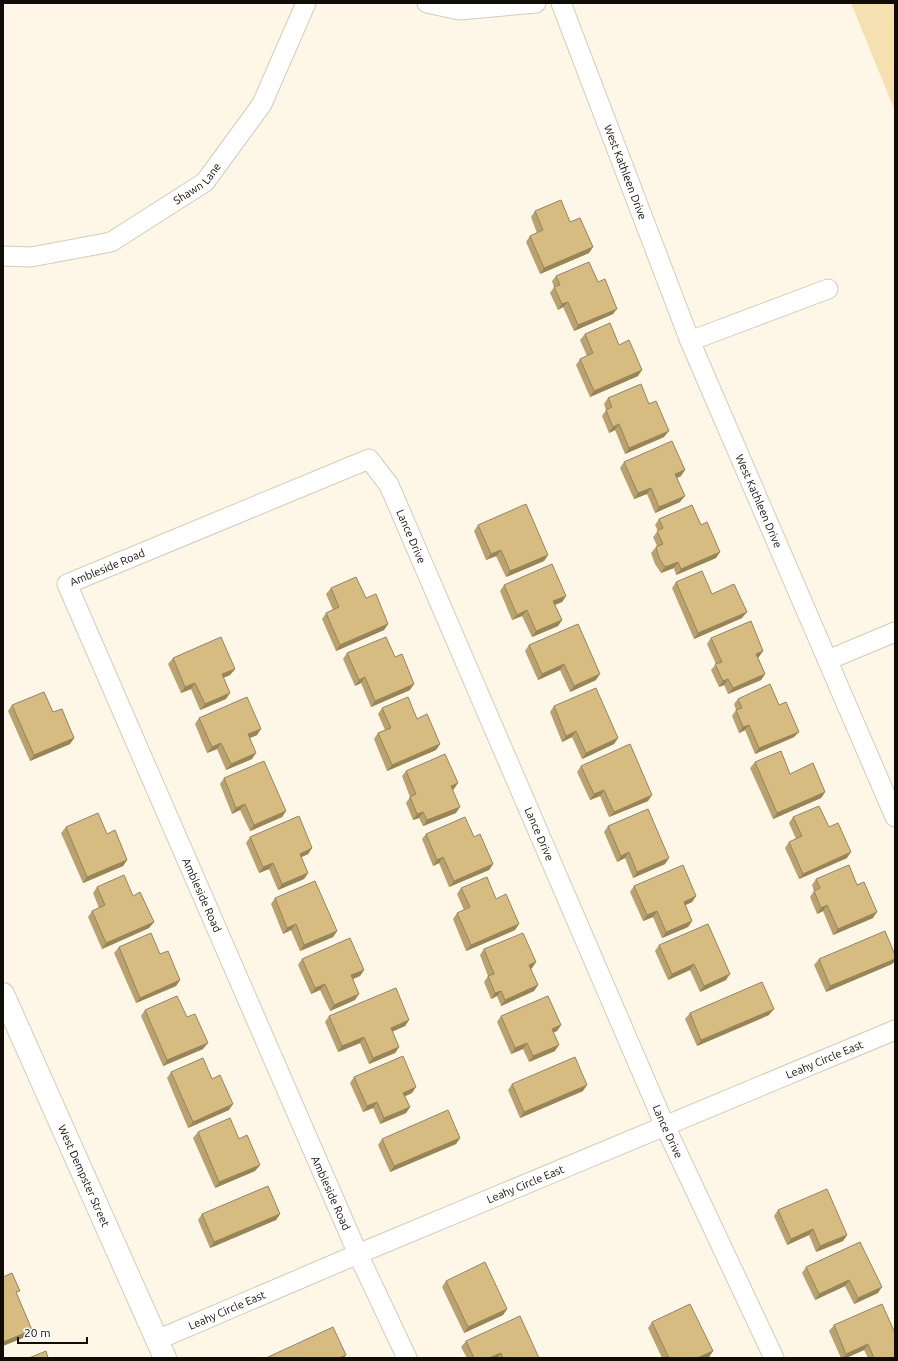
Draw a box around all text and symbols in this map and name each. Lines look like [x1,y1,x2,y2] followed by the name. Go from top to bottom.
[602,123,649,221] street label: West Kathleen Drive
[171,160,223,207] street label: Shawn Lane
[734,452,784,550] street label: West Kathleen Drive
[394,508,428,565] street label: Lance Drive
[68,547,146,588] street label: Ambleside Road
[522,805,556,863] street label: Lance Drive
[180,856,224,934] street label: Ambleside Road
[784,1038,865,1081] street label: Leahy Circle East
[651,1103,685,1160] street label: Lance Drive
[56,1123,112,1229] street label: West Dempster Street
[309,1154,353,1232] street label: Ambleside Road
[485,1162,566,1206] street label: Leahy Circle East
[187,1288,268,1332] street label: Leahy Circle East
[18,1319,87,1345] scale bar
[24,1326,51,1339] text: 20 m

